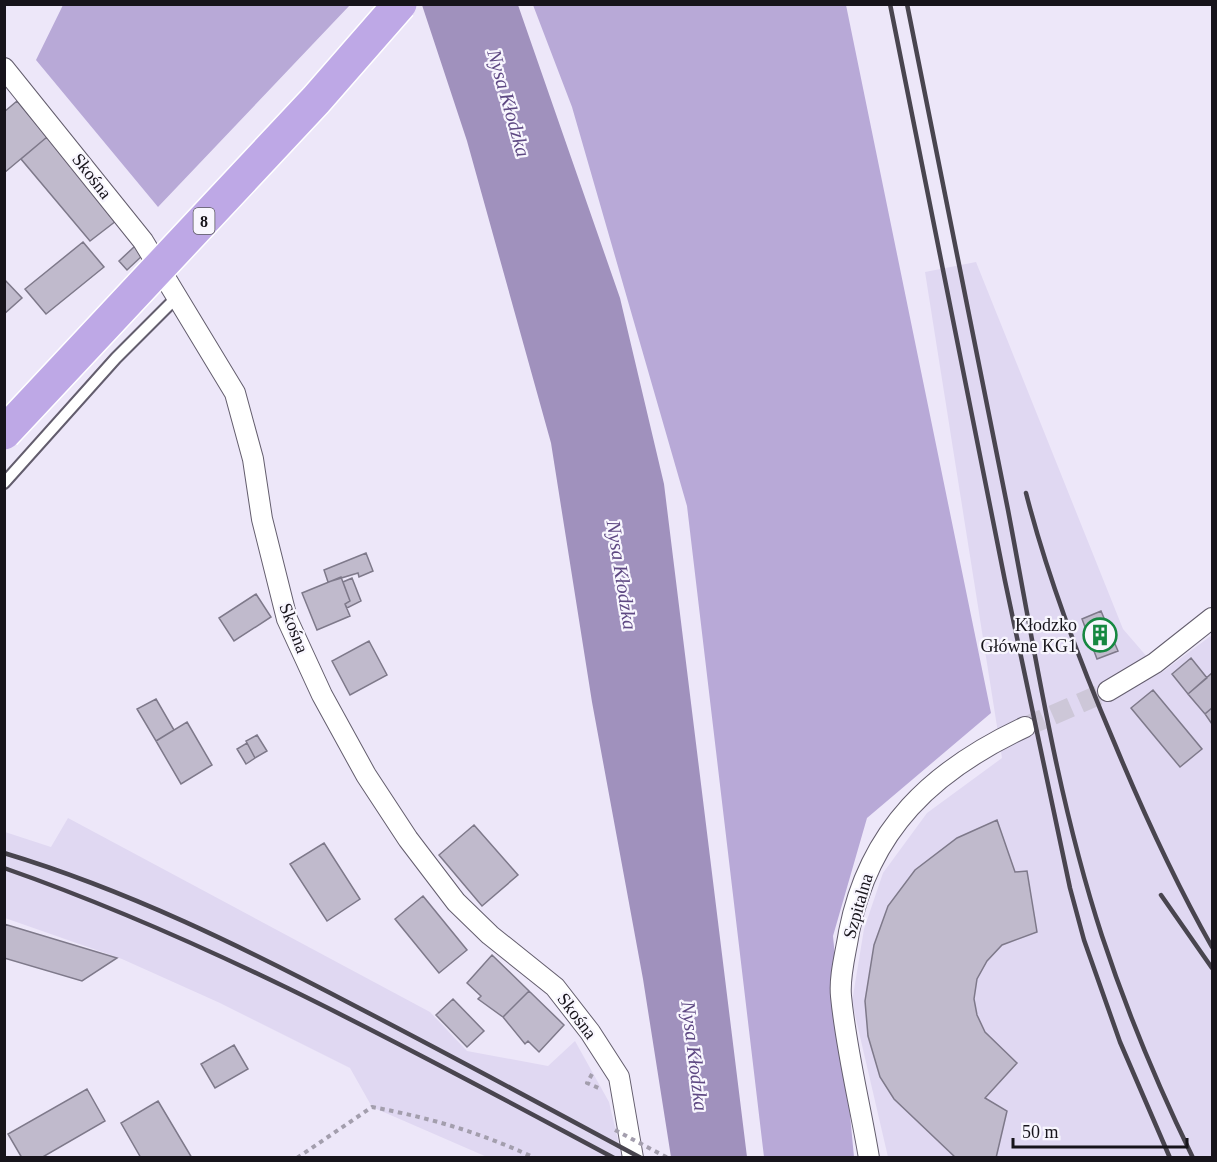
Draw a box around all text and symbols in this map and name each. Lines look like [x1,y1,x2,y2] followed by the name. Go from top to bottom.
[482,46,535,159] water label: Nysa Kłodzka
[68,149,116,203] street label: Skośna
[194,208,214,234] road number: 8
[601,518,642,631] water label: Nysa Kłodzka
[275,600,313,656] street label: Skośna
[981,615,1077,656] place label: Kłodzko Główne KG1
[1082,617,1118,653] building icon: Kłodzko Główne KG1
[839,871,877,941] street label: Szpitalna
[553,989,601,1043] street label: Skośna
[676,999,713,1112] water label: Nysa Kłodzka
[1013,1111,1187,1149] scale bar
[1022,1122,1059,1142] text: 50 m

